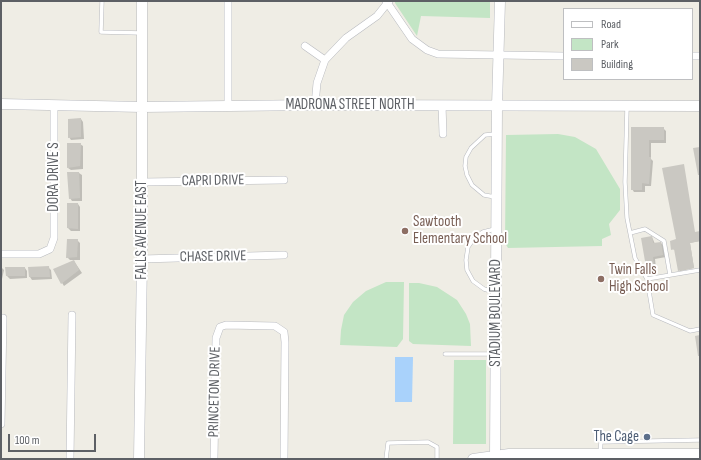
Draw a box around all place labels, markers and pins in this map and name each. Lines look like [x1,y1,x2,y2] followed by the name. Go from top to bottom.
[413,213,507,248] place label: Sawtooth Elementary School
[400,226,410,236] marker: Sawtooth Elementary School
[609,261,668,296] place label: Twin Falls High School
[596,274,606,284] marker: Twin Falls High School
[593,428,639,446] place label: The Cage
[642,432,652,442] marker: The Cage

